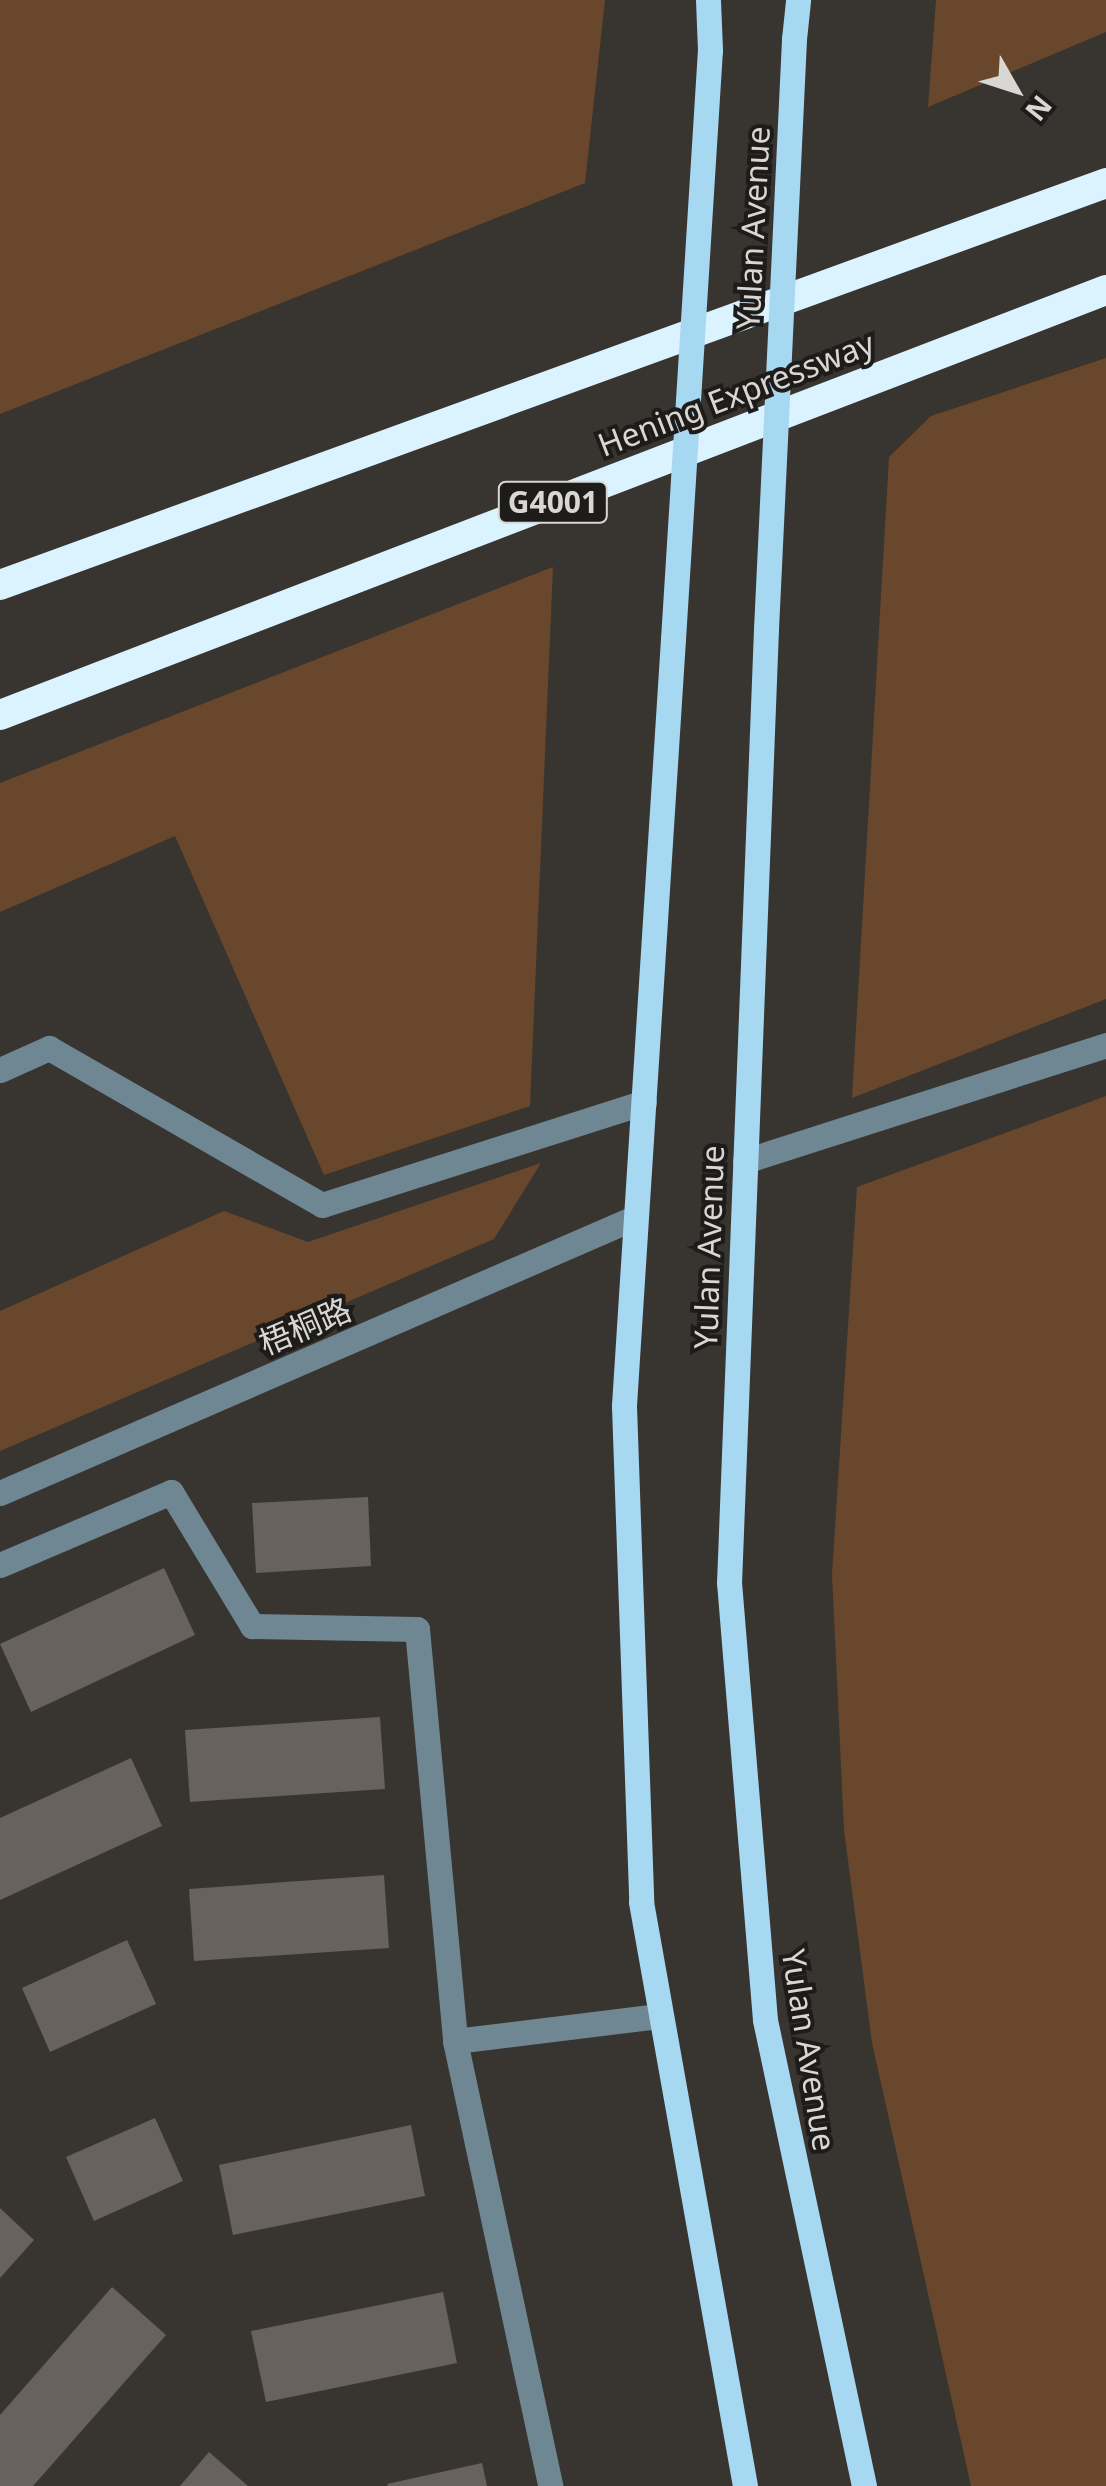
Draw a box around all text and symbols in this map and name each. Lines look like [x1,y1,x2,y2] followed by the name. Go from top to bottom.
[966,40,1066,140] north arrow
[1017,88,1061,130] text: N
[728,125,778,331] street label: Yulan Avenue
[593,324,879,464] street label: Hening Expressway
[496,477,610,527] road number: G4001
[686,1145,732,1349] street label: Yulan Avenue
[253,1290,357,1362] street label: 梧桐路
[774,1946,844,2154] street label: Yulan Avenue

